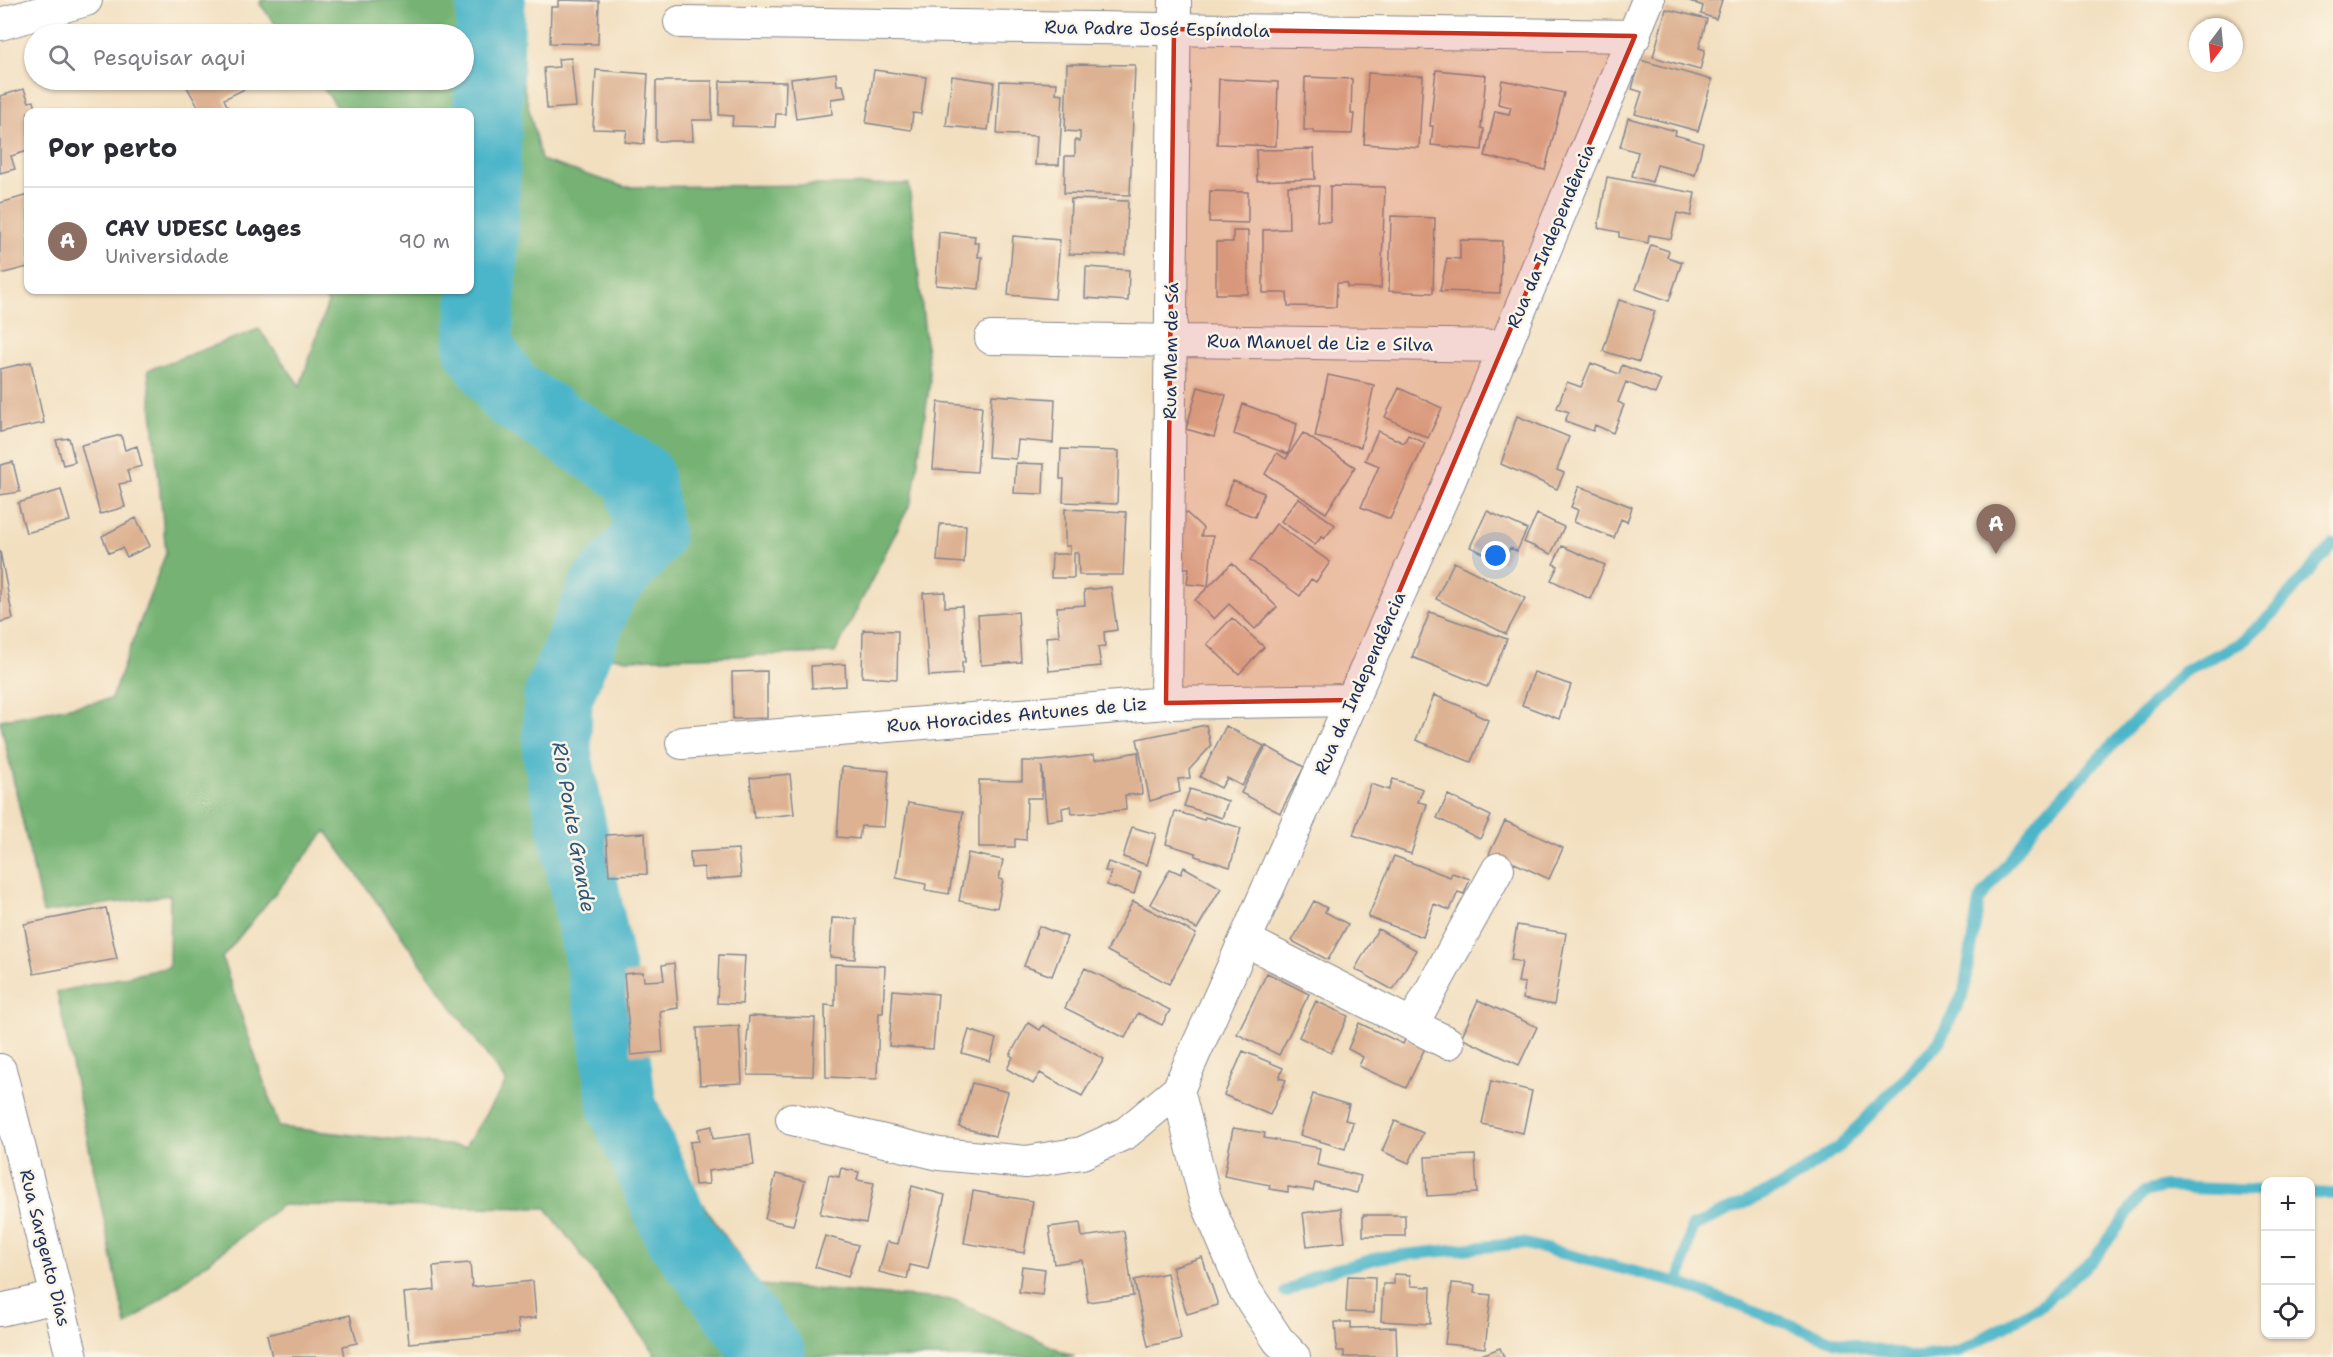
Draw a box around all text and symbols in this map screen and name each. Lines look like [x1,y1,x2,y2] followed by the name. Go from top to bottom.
[1044,15,1270,43] street label: Rua Padre José Espíndola
[2189,18,2243,72] north arrow
[24,24,474,90] search box
[45,41,78,74] icon: search
[93,43,246,72] text: Pesquisar aqui
[48,130,177,165] text: Por perto
[1501,140,1601,332] street label: Rua da Independência
[105,214,301,243] text: CAV UDESC Lages
[60,228,75,254] text: A
[398,228,450,254] text: 90 m
[105,243,229,269] text: Universidade
[1158,282,1184,420] street label: Rua Mem de Sá
[1207,329,1433,357] street label: Rua Manuel de Liz e Silva
[1976,504,2016,554] pin: A
[1481,541,1510,570] your location
[1309,588,1411,778] street label: Rua da Independência
[886,692,1148,738] street label: Rua Horacides Antunes de Liz
[546,740,602,914] water label: Rio Ponte Grande
[14,1167,76,1329] street label: Rua Sargento Dias
[2261,1177,2315,1339] map controls
[2261,1177,2315,1231] button: +
[2261,1231,2315,1285] button: −
[2261,1285,2315,1339] button: locate

